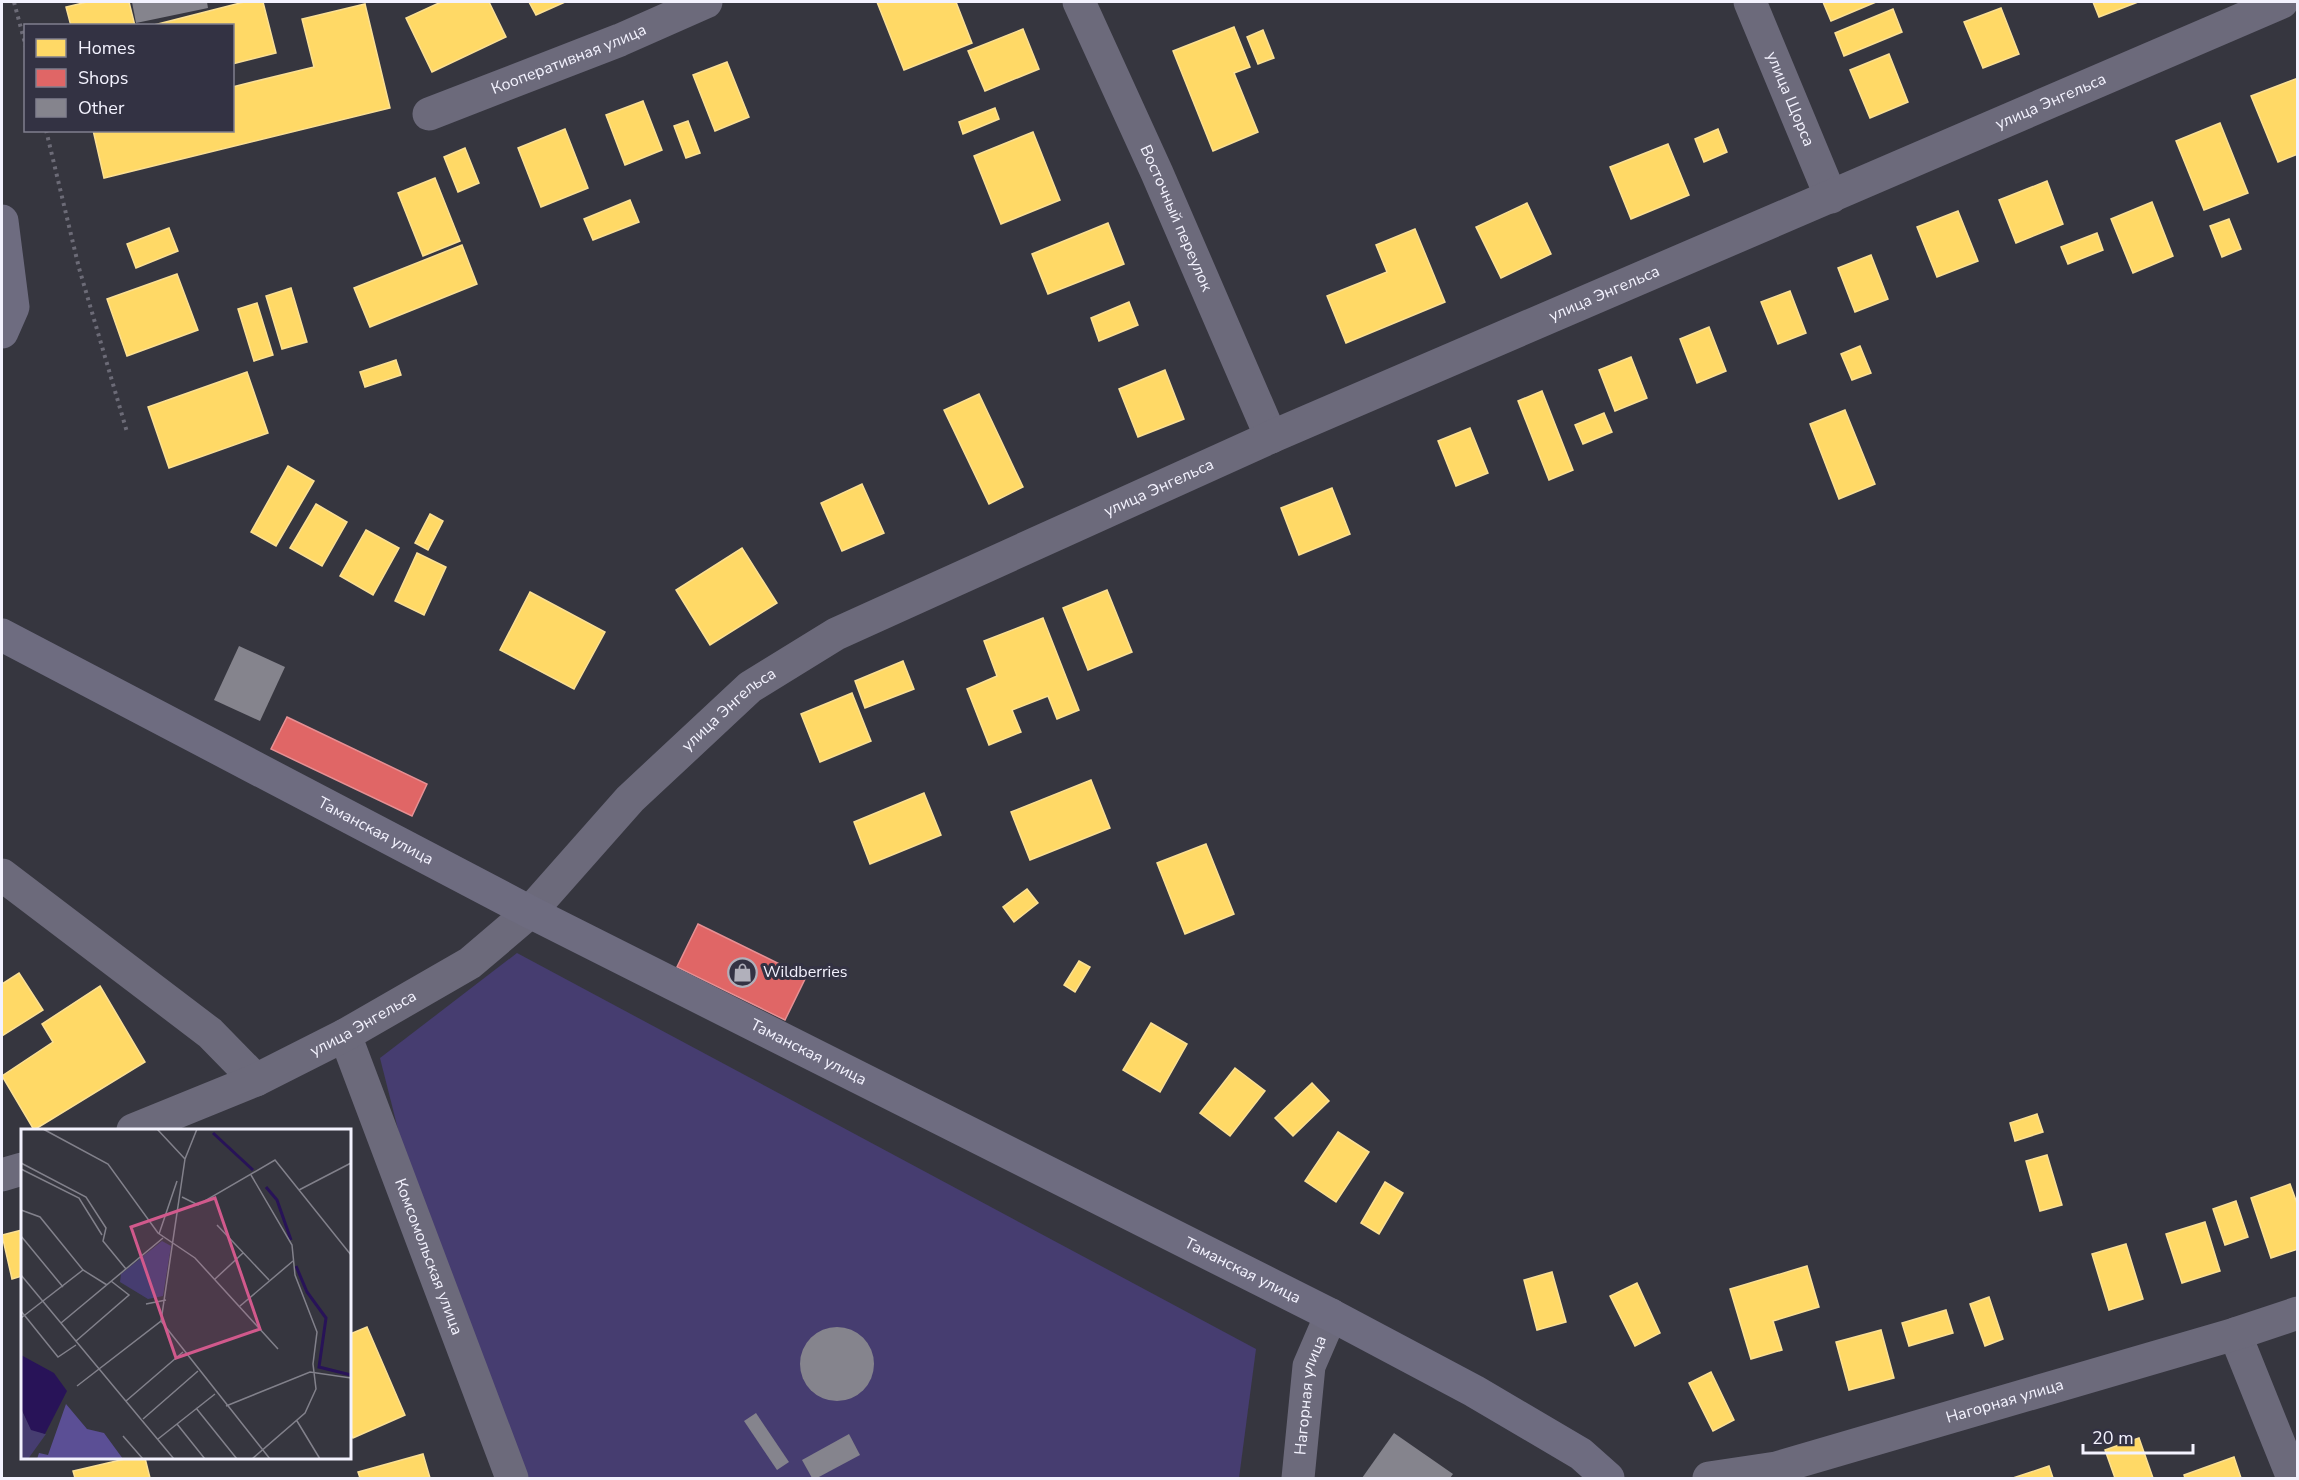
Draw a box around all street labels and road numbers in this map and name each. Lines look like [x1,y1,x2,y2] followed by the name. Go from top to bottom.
[488,19,650,100] street label: Кооперативная улица
[1761,48,1820,150] street label: улица Щорса
[1992,68,2110,135] street label: улица Энгельса
[1135,141,1218,295] street label: Восточный переулок
[1546,260,1663,327] street label: улица Энгельса
[1100,453,1217,522] street label: улица Энгельса
[677,663,780,756] street label: улица Энгельса
[314,792,437,870] street label: Таманская улица
[306,985,421,1062] street label: улица Энгельса
[747,1014,870,1091] street label: Таманская улица
[389,1175,468,1338] street label: Комсомольская улица
[1181,1232,1305,1309] street label: Таманская улица
[1289,1332,1332,1456] street label: Нагорная улица
[1943,1374,2066,1429] street label: Нагорная улица

